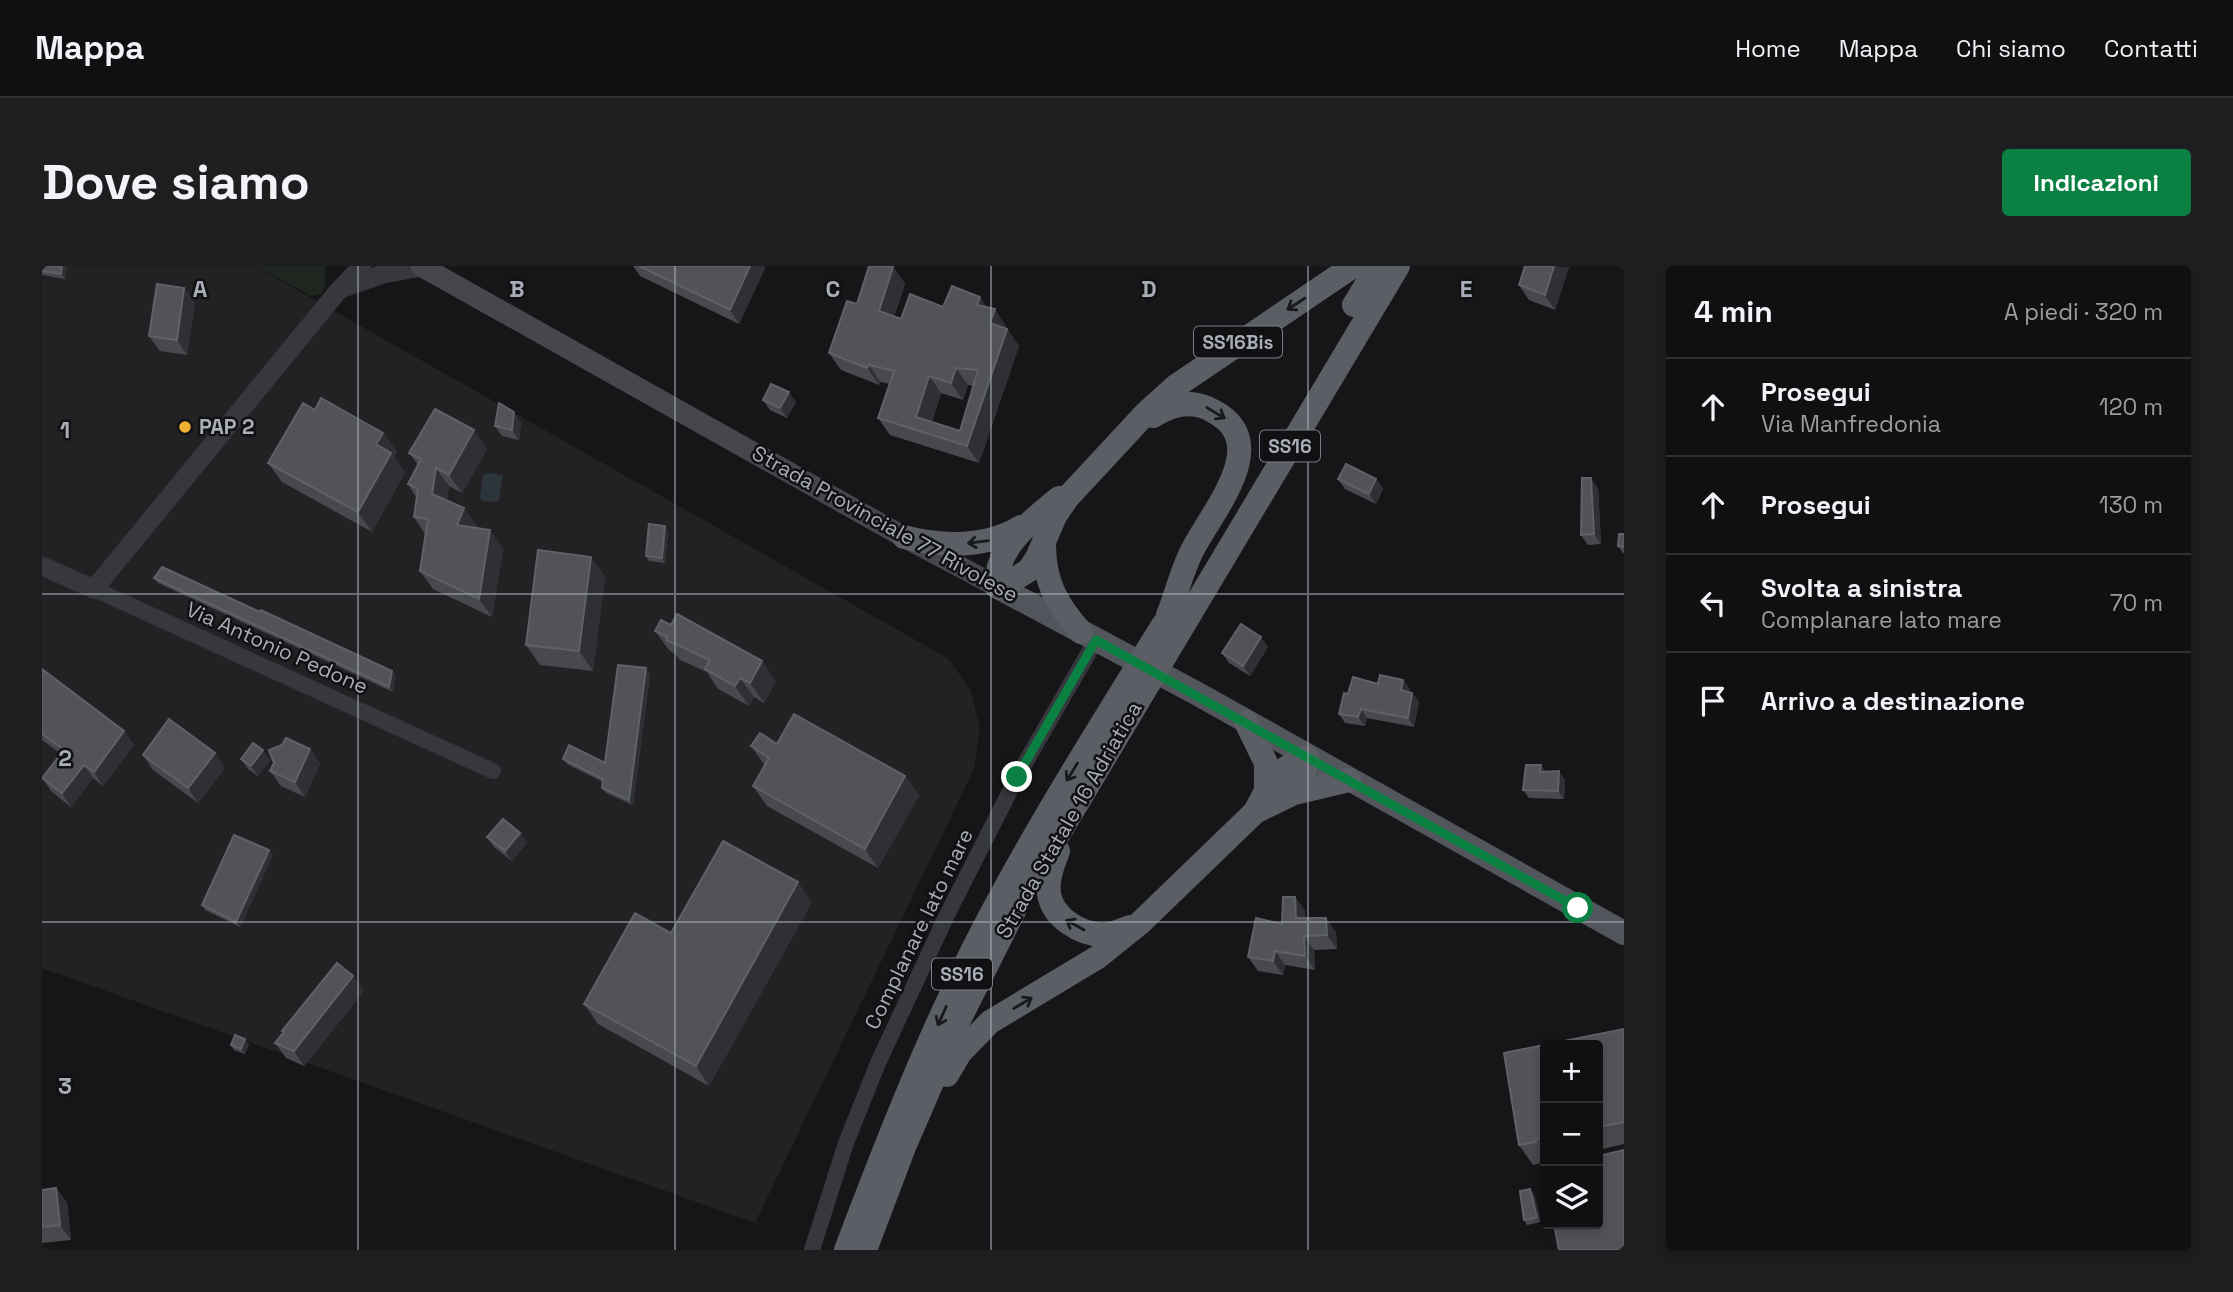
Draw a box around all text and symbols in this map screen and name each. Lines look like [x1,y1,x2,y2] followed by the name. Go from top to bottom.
[35,27,144,69] text: Mappa
[1735,33,1801,64] text: Home
[1839,33,1918,64] text: Mappa
[1956,33,2066,64] text: Chi siamo
[2104,33,2198,64] text: Contatti
[2002,149,2191,216] button: Indicazioni
[42,151,310,213] text: Dove siamo
[193,274,208,304] text: A
[509,274,525,304] text: B
[826,274,840,304] text: C
[1141,274,1157,304] text: D
[1460,274,1472,304] text: E
[1694,292,1773,331] text: 4 min
[1287,297,1307,311] one-way arrow
[2004,297,2163,327] text: A piedi · 320 m
[1194,326,1282,358] road number: SS16Bis
[1761,375,1871,409] text: Prosegui
[1694,388,1732,426] icon: ahead
[2099,392,2163,422] text: 120 m
[1205,406,1225,420] one-way arrow
[1761,409,1941,439] text: Via Manfredonia
[199,413,254,440] place label: PAP 2
[60,415,70,445] text: 1
[177,419,193,435] marker: PAP 2
[1260,430,1320,462] road number: SS16
[747,439,1023,608] street label: Strada Provinciale 77 Rivolese
[1694,486,1732,524] icon: ahead
[1761,488,1871,522] text: Prosegui
[2099,490,2163,520] text: 130 m
[967,536,990,549] one-way arrow
[1761,571,1962,605] text: Svolta a sinistra
[1694,584,1732,622] icon: left
[2110,588,2163,618] text: 70 m
[182,595,372,700] street label: Via Antonio Pedone
[1761,605,2002,635] text: Complanare lato mare
[1694,682,1732,720] icon: arrive
[1761,684,2025,718] text: Arrivo a destinazione
[990,697,1147,943] street label: Strada Statale 16 Adriatica
[58,743,72,773] text: 2
[1001,761,1032,792] route end
[1065,762,1080,781] one-way arrow
[858,824,979,1034] street label: Complanare lato mare
[1562,892,1593,923] route start
[1065,918,1085,932] one-way arrow
[932,958,992,989] road number: SS16
[1012,995,1032,1009] one-way arrow
[935,1004,948,1026] one-way arrow
[1540,1040,1603,1229] map controls
[1540,1040,1603,1103] button: +
[58,1071,72,1101] text: 3
[1540,1103,1603,1166] button: −
[1540,1166,1603,1229] button: layers

